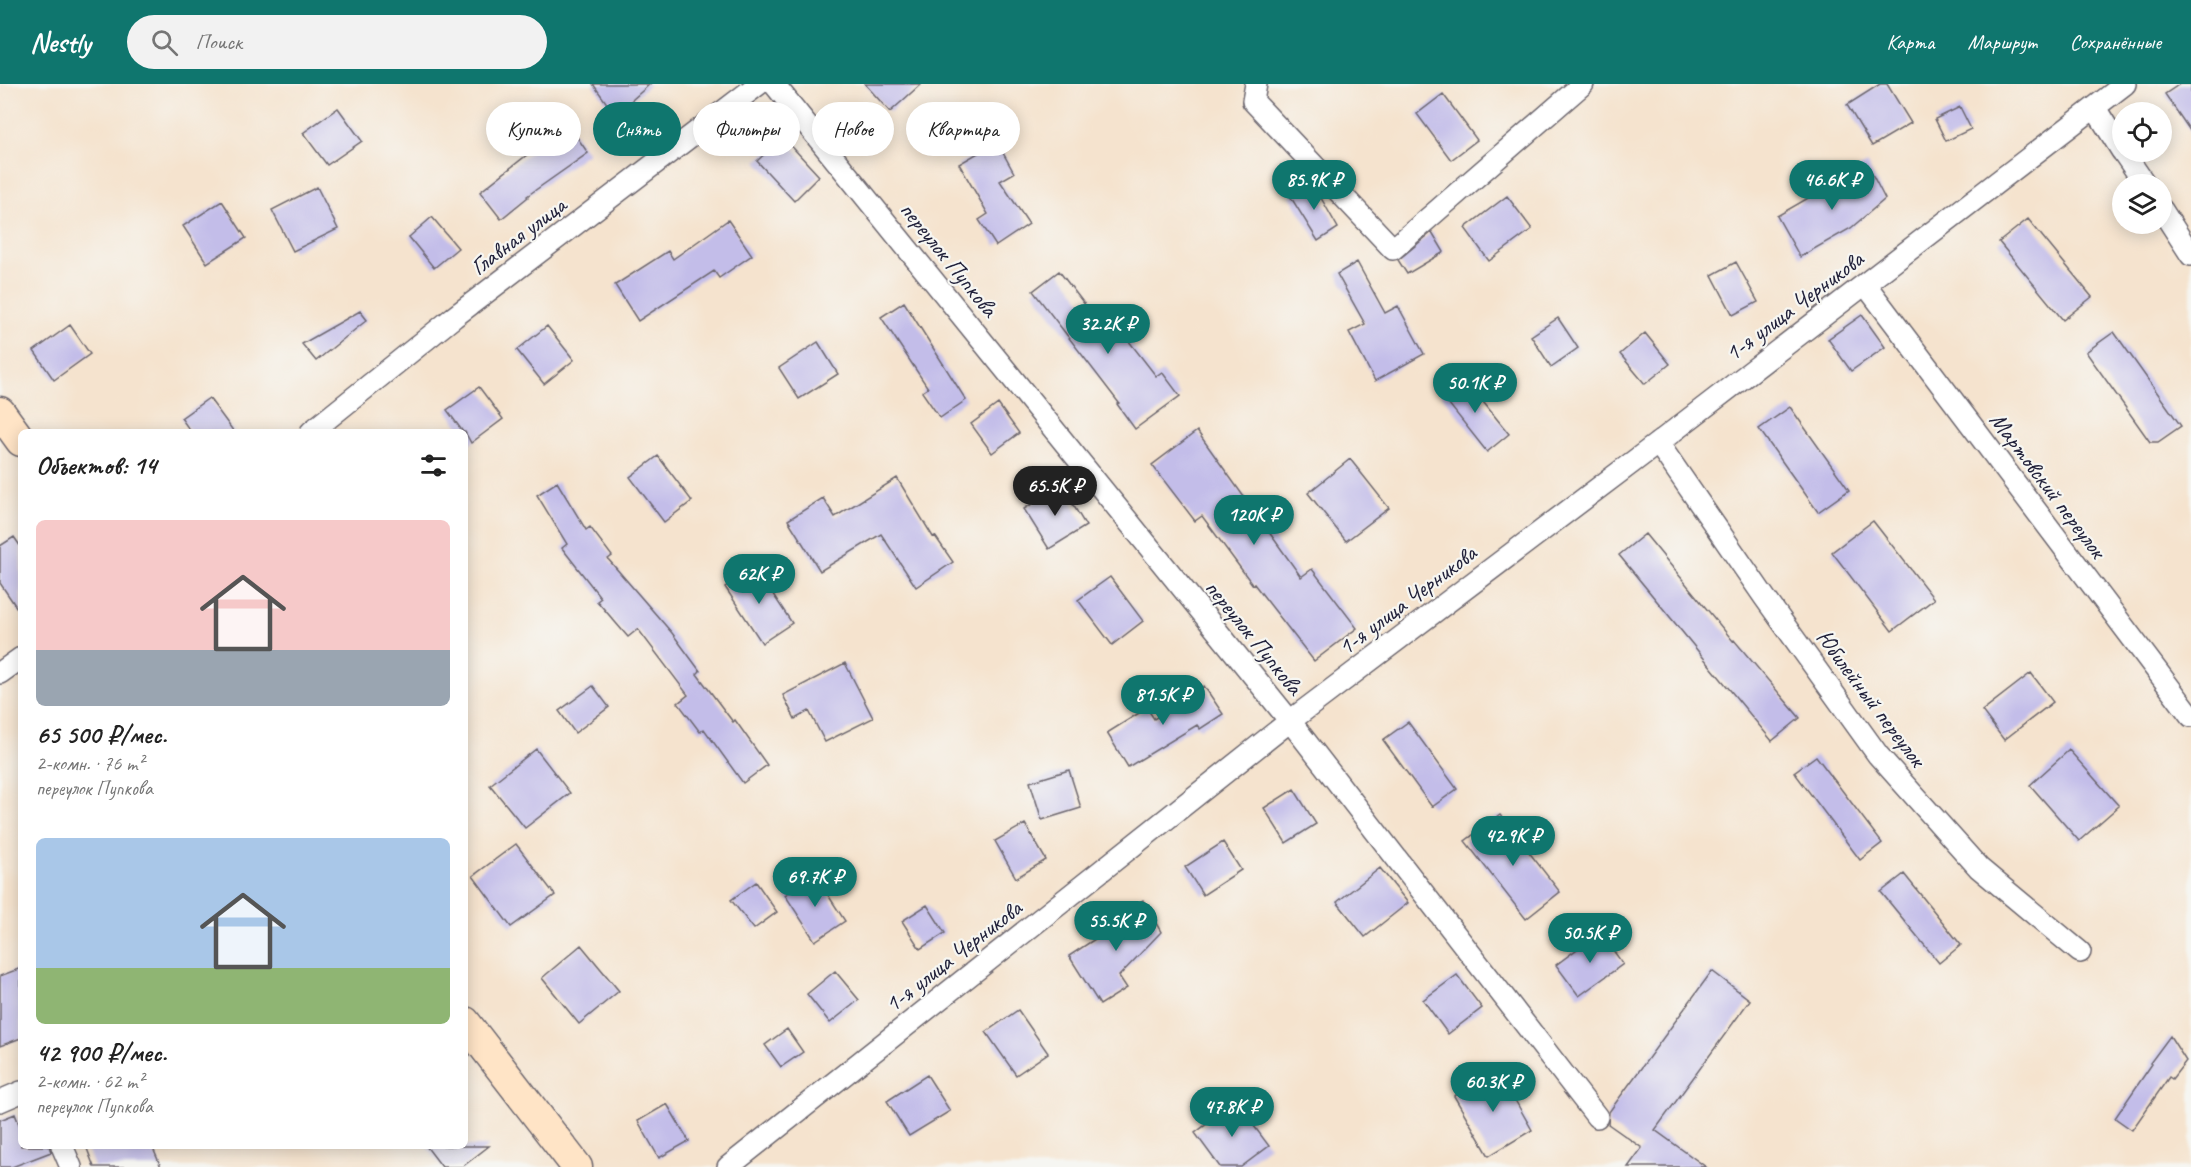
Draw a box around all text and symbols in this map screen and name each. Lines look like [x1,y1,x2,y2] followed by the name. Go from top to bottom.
[127,15,547,69] search box
[30,25,91,60] text: Nestly
[148,26,181,59] icon: search
[196,28,242,56] text: Поиск
[1886,29,1935,55] text: Карта
[1968,29,2037,55] text: Маршрут
[2070,29,2161,55] text: Сохранённые
[486,102,581,156] chip: Купить
[593,102,681,156] chip: Снять
[693,102,800,156] chip: Фильтры
[812,102,894,156] chip: Новое
[906,102,1020,156] chip: Квартира
[2112,102,2172,234] map controls
[2112,102,2172,162] button: locate
[1259,160,1369,211] pin: 85.9K ₽
[1777,160,1887,211] pin: 46.6K ₽
[1286,167,1342,192] text: 85.9K ₽
[1803,167,1861,192] text: 46.6K ₽
[2112,174,2172,234] button: layers
[464,189,573,282] street label: Главная улица
[893,195,1006,324] street label: переулок Пупкова
[1719,243,1870,368] street label: 1-я улица Черникова
[1053,304,1163,355] pin: 32.2K ₽
[1080,311,1136,336] text: 32.2K ₽
[1420,363,1530,414] pin: 50.1K ₽
[1447,370,1503,395] text: 50.1K ₽
[1983,406,2114,566] street label: Мартовский переулок
[36,449,156,482] text: Объектов: 14
[417,449,450,482] icon: filters
[1000,466,1110,517] pin: 65.5K ₽
[1027,473,1083,498] text: 65.5K ₽
[1205,495,1303,546] pin: 120K ₽
[1228,502,1280,527] text: 120K ₽
[1332,537,1483,662] street label: 1-я улица Черникова
[717,554,801,605] pin: 62K ₽
[189,559,297,667] icon: home
[737,561,781,586] text: 62K ₽
[1198,573,1311,702] street label: переулок Пупкова
[1810,623,1934,774] street label: Юбилейный переулок
[1108,675,1218,726] pin: 81.5K ₽
[1135,682,1191,707] text: 81.5K ₽
[36,718,167,751] text: 65 500 ₽/мес.
[36,751,144,776] text: 2-комн. · 76 m²
[36,776,153,801] text: переулок Пупкова
[1458,816,1568,867] pin: 42.9K ₽
[1485,823,1541,848] text: 42.9K ₽
[760,857,870,908] pin: 69.7K ₽
[787,864,843,889] text: 69.7K ₽
[189,877,297,985] icon: home
[878,892,1029,1019] street label: 1-я улица Черникова
[1061,901,1171,952] pin: 55.5K ₽
[1088,908,1144,933] text: 55.5K ₽
[1535,913,1645,964] pin: 50.5K ₽
[1562,920,1618,945] text: 50.5K ₽
[36,1036,167,1069] text: 42 900 ₽/мес.
[1438,1062,1548,1113] pin: 60.3K ₽
[36,1069,144,1094] text: 2-комн. · 62 m²
[1465,1069,1521,1094] text: 60.3K ₽
[1177,1087,1287,1138] pin: 47.8K ₽
[36,1094,153,1119] text: переулок Пупкова
[1204,1094,1260,1119] text: 47.8K ₽

